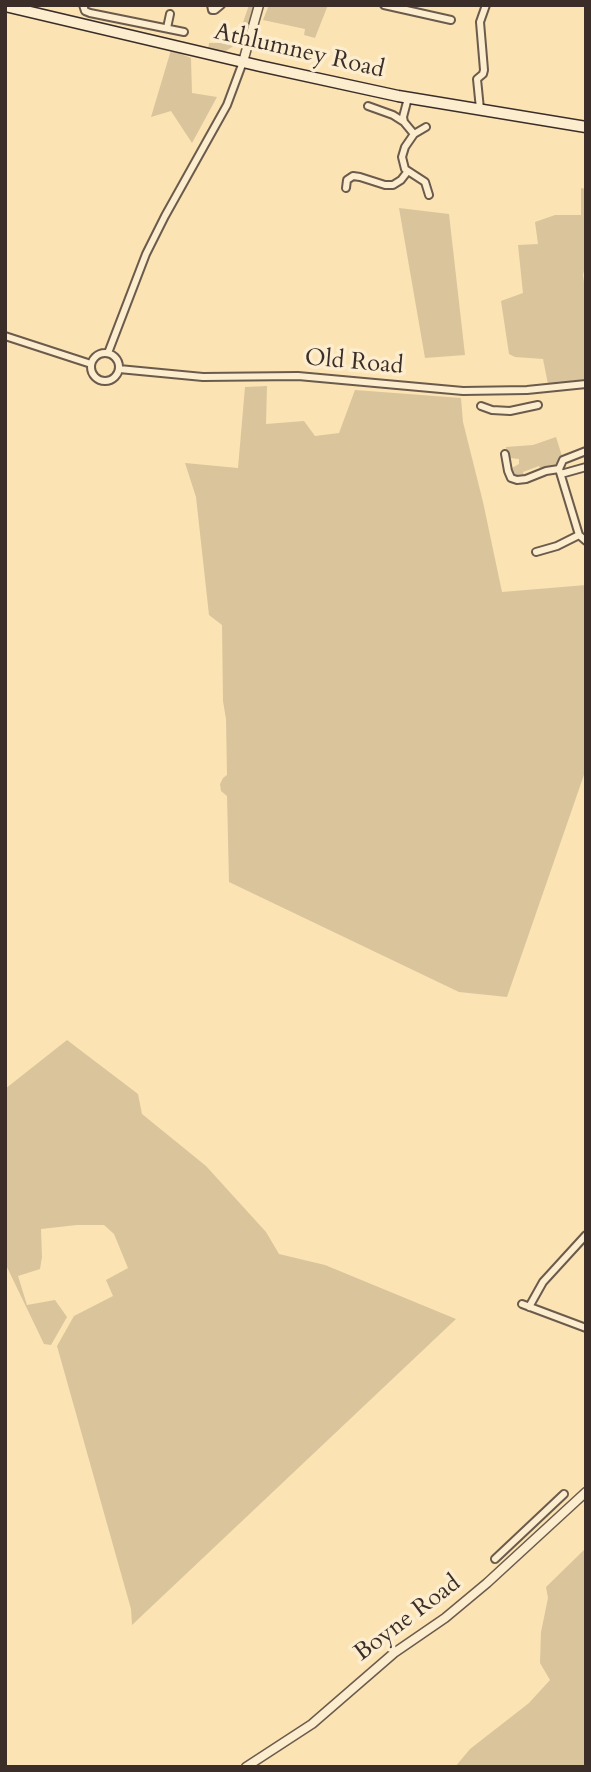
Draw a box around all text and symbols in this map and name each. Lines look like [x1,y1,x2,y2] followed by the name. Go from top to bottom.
[211,18,387,86] street label: Athlumney Road
[304,344,404,382] street label: Old Road
[349,1570,467,1668] street label: Boyne Road

